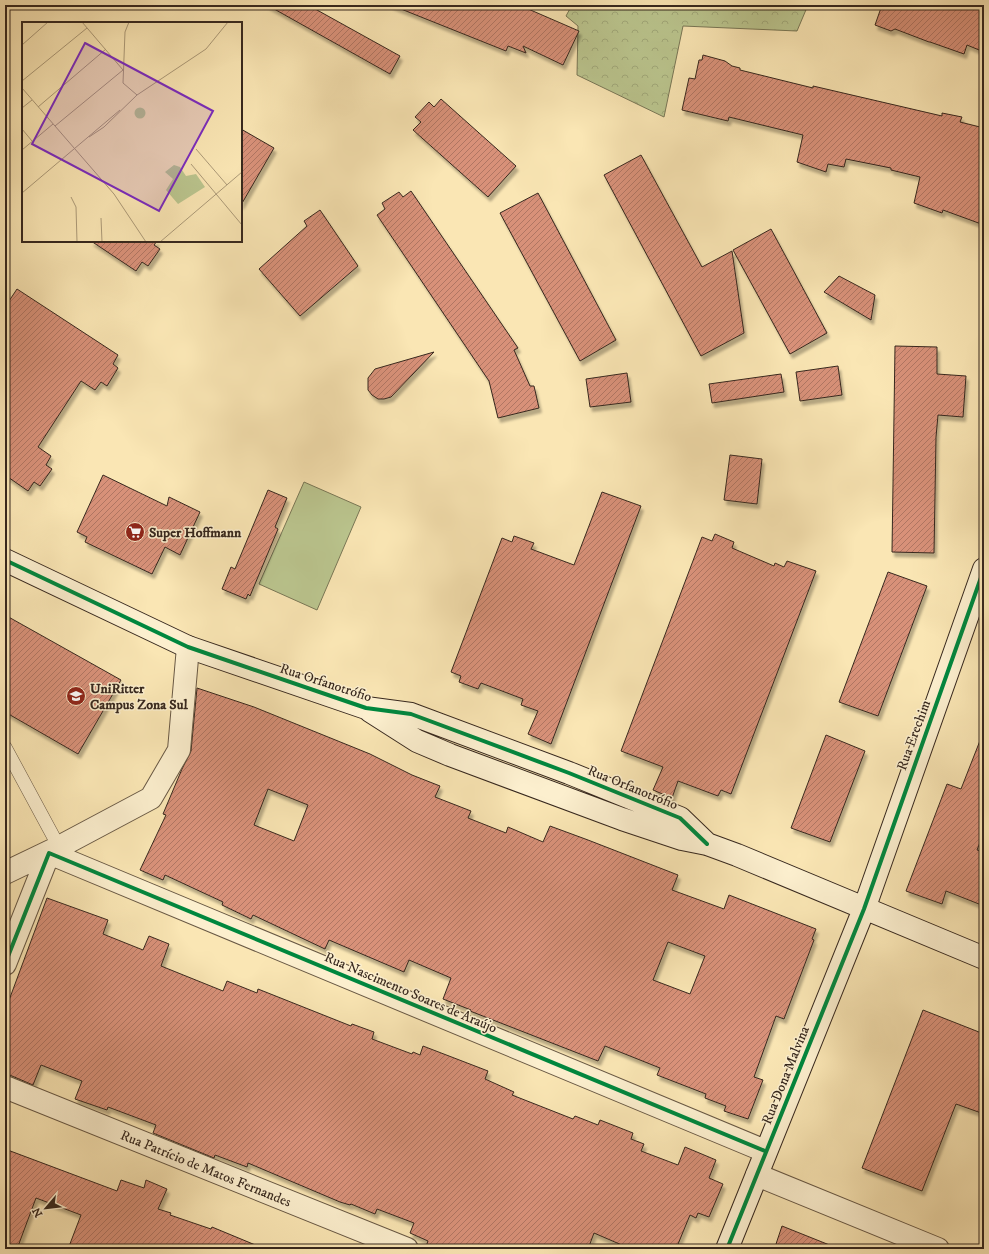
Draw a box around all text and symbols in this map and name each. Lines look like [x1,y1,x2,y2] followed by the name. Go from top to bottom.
[22,22,242,242] inset map
[124,521,146,543] supermarket icon: Super Hoffmann
[149,524,242,542] place label: Super Hoffmann
[277,660,374,706] street label: Rua Orfanotrófio
[90,680,188,714] place label: UniRitter Campus Zona Sul
[65,685,87,707] school or university icon: UniRitter Campus Zona Sul
[893,697,935,773] street label: Rua Erechim
[585,762,681,814] street label: Rua Orfanotrófio
[322,948,500,1038] street label: Rua Nascimento Soares de Araújo
[758,1024,814,1127] street label: Rua Dona Malvina
[118,1126,294,1212] street label: Rua Patrício de Matos Fernandes
[26,1188,66,1228] north arrow
[30,1205,46,1219] text: N

